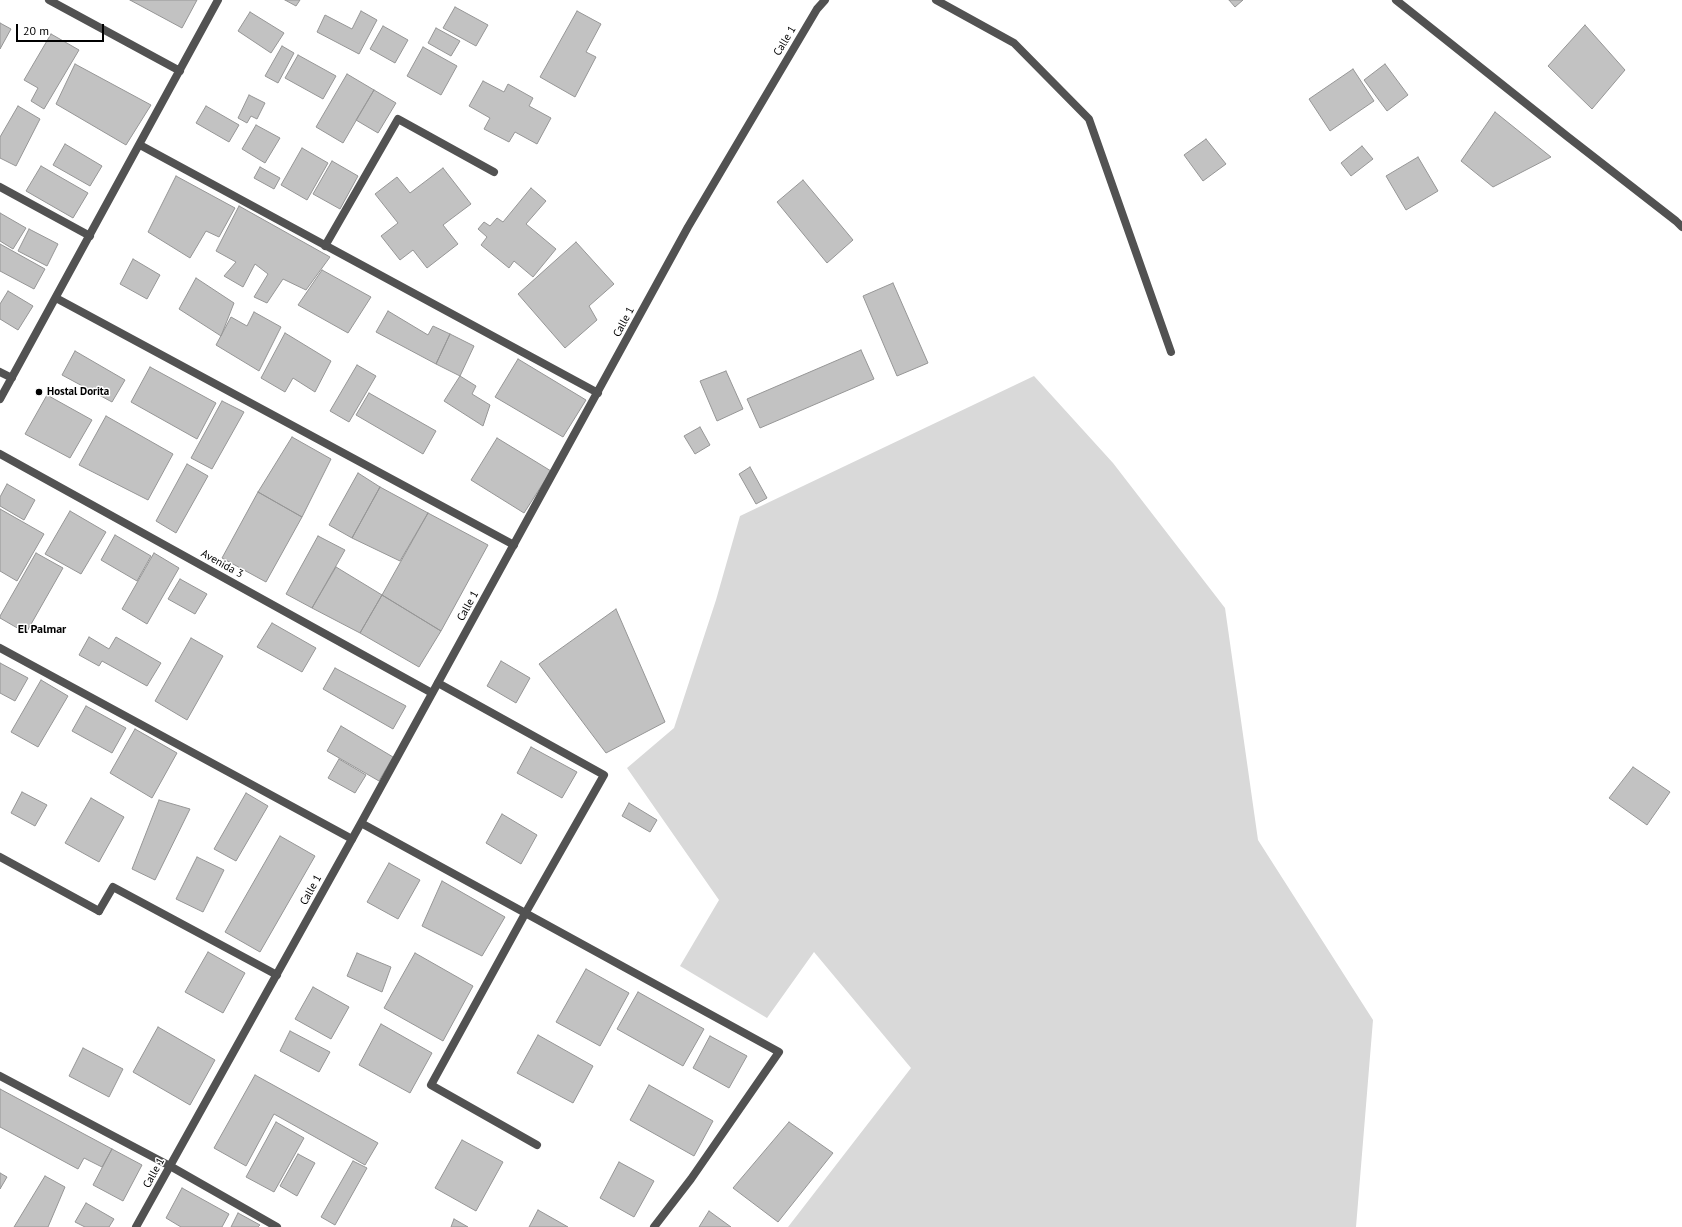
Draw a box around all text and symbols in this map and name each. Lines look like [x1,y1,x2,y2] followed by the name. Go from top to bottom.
[18,16,106,42] scale bar
[23,23,49,38] text: 20 m
[771,24,799,58] street label: Calle 1
[611,305,637,339] street label: Calle 1
[47,385,109,399] place label: Hostal Dorita
[34,387,44,397] marker: Hostal Dorita
[199,547,245,581] street label: Avenida 3
[454,589,482,623] street label: Calle 1
[18,623,66,637] district label: El Palmar
[297,873,325,907] street label: Calle 1
[140,1156,168,1190] street label: Calle 1

